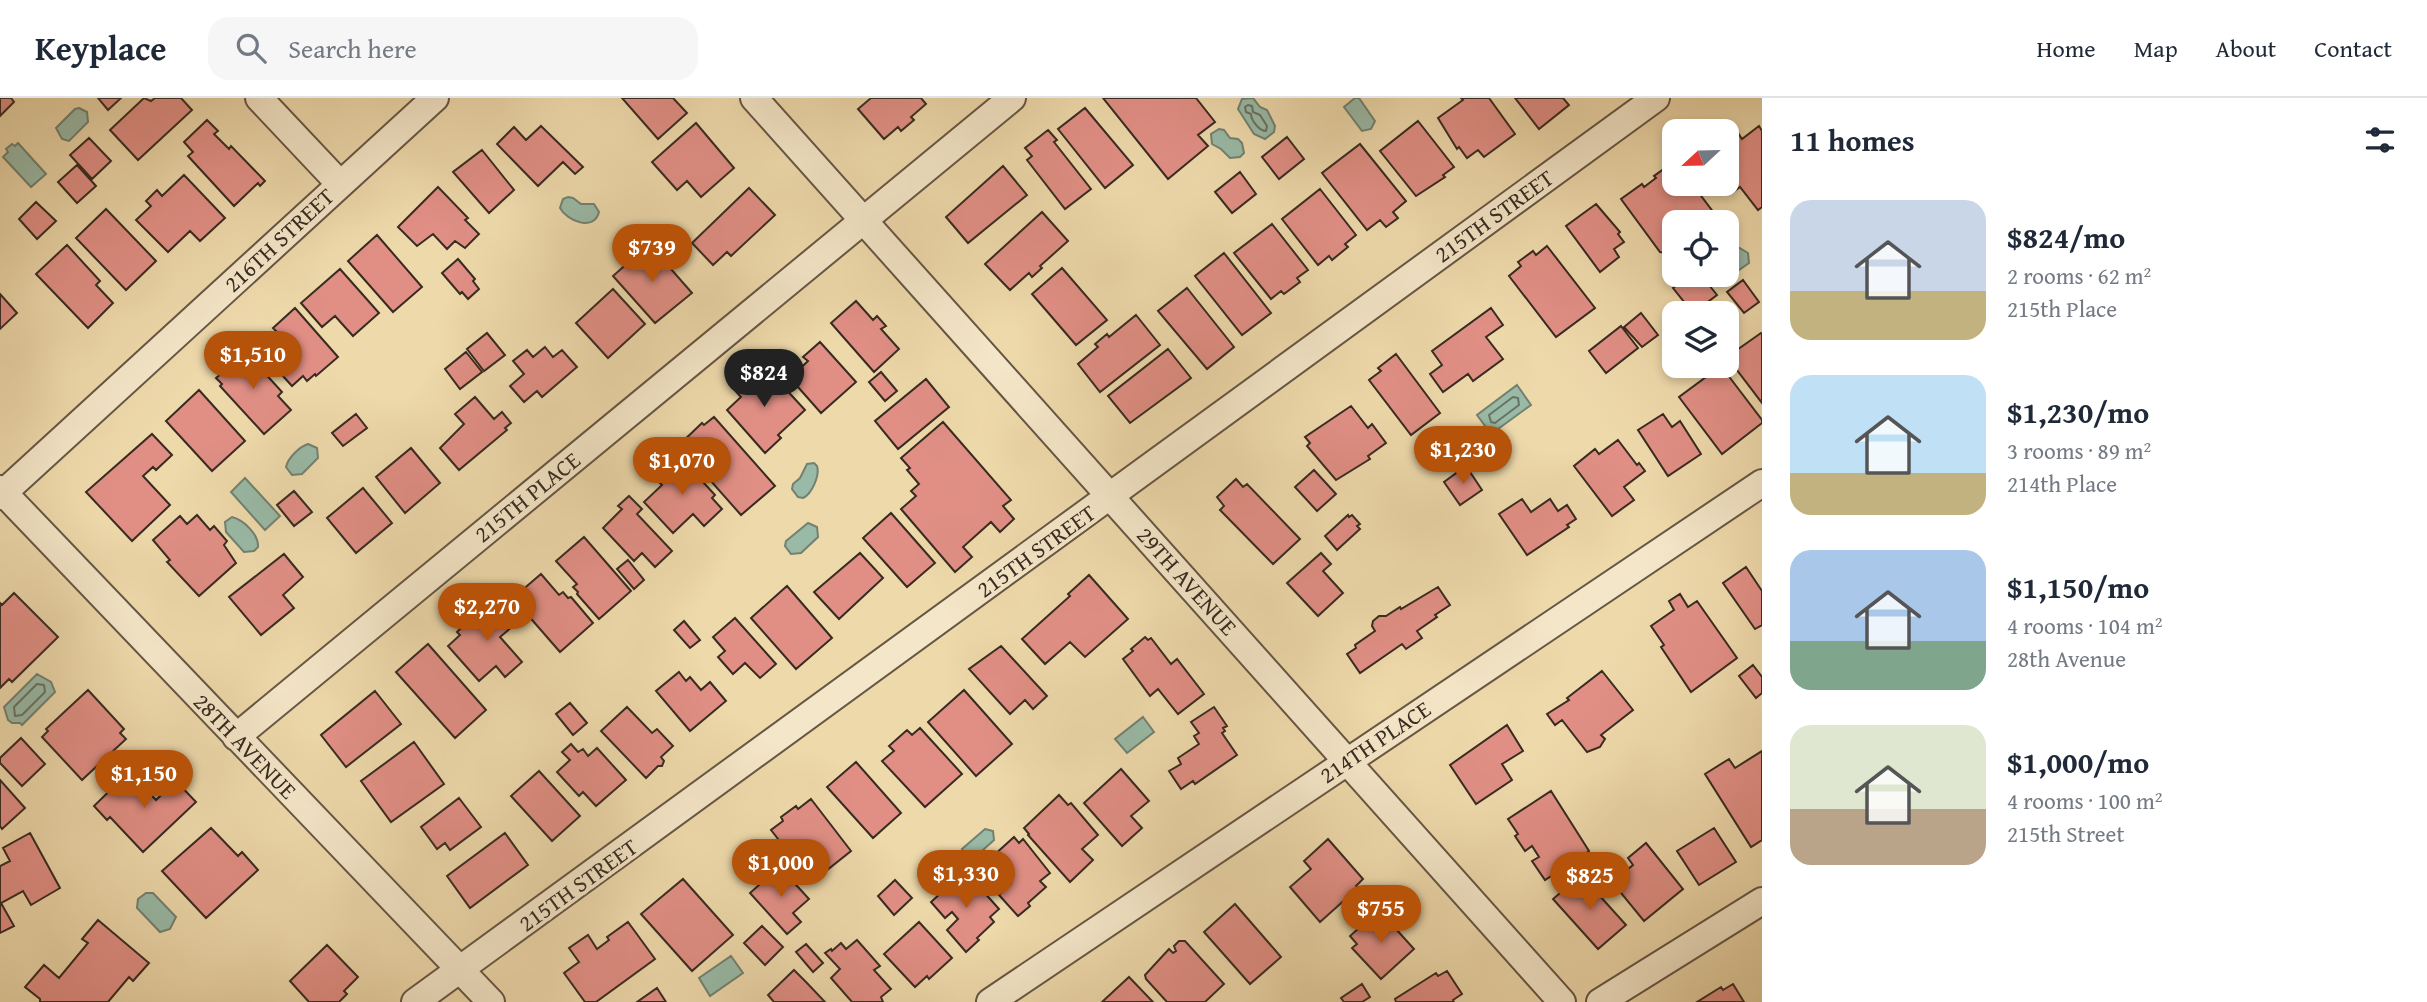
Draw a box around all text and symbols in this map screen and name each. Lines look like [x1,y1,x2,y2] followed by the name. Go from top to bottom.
[208,17,698,80] search box
[35,24,166,72] text: Keyplace
[232,29,270,67] icon: search
[288,29,417,68] text: Search here
[2037,31,2096,66] text: Home
[2134,31,2178,66] text: Map
[2216,31,2276,66] text: About
[2314,31,2392,66] text: Contact
[1790,118,1915,162] text: 11 homes
[1662,119,1740,196] north arrow
[1662,119,1739,378] map controls
[2361,121,2399,159] icon: filters
[1427,161,1560,270] street label: 215TH STREET
[216,180,341,299] street label: 216TH STREET
[1662,210,1739,287] button: locate
[2007,215,2125,259] text: $824/mo
[611,225,693,284] pin: $739
[1846,228,1930,312] icon: home
[628,230,676,263] text: $739
[2007,259,2151,292] text: 2 rooms · 62 m²
[2007,292,2117,325] text: 215th Place
[1662,301,1739,378] button: layers
[196,331,310,391] pin: $1,510
[220,337,286,370] text: $1,510
[723,350,805,409] pin: $824
[740,355,788,388] text: $824
[2007,390,2149,434] text: $1,230/mo
[1846,403,1930,487] icon: home
[1406,426,1520,486] pin: $1,230
[1430,432,1496,465] text: $1,230
[2007,434,2151,467] text: 3 rooms · 89 m²
[625,438,739,497] pin: $1,070
[649,443,715,476] text: $1,070
[467,444,587,550] street label: 215TH PLACE
[2007,467,2117,500] text: 214th Place
[969,496,1102,605] street label: 215TH STREET
[1130,519,1245,642] street label: 29TH AVENUE
[2007,565,2149,609] text: $1,150/mo
[1846,578,1930,662] icon: home
[430,584,544,643] pin: $2,270
[454,589,520,622] text: $2,270
[2007,609,2162,642] text: 4 rooms · 104 m²
[2007,642,2126,675] text: 28th Avenue
[186,685,304,806] street label: 28TH AVENUE
[1313,692,1437,791] street label: 214TH PLACE
[2007,740,2149,784] text: $1,000/mo
[87,750,201,810] pin: $1,150
[1846,753,1930,837] icon: home
[111,756,177,789] text: $1,150
[2007,784,2162,817] text: 4 rooms · 100 m²
[2007,817,2125,850] text: 215th Street
[511,830,644,939] street label: 215TH STREET
[724,840,838,899] pin: $1,000
[748,845,814,878] text: $1,000
[909,850,1023,910] pin: $1,330
[1549,852,1631,912] pin: $825
[933,856,999,889] text: $1,330
[1566,858,1614,891] text: $825
[1340,886,1422,945] pin: $755
[1357,891,1405,924] text: $755

